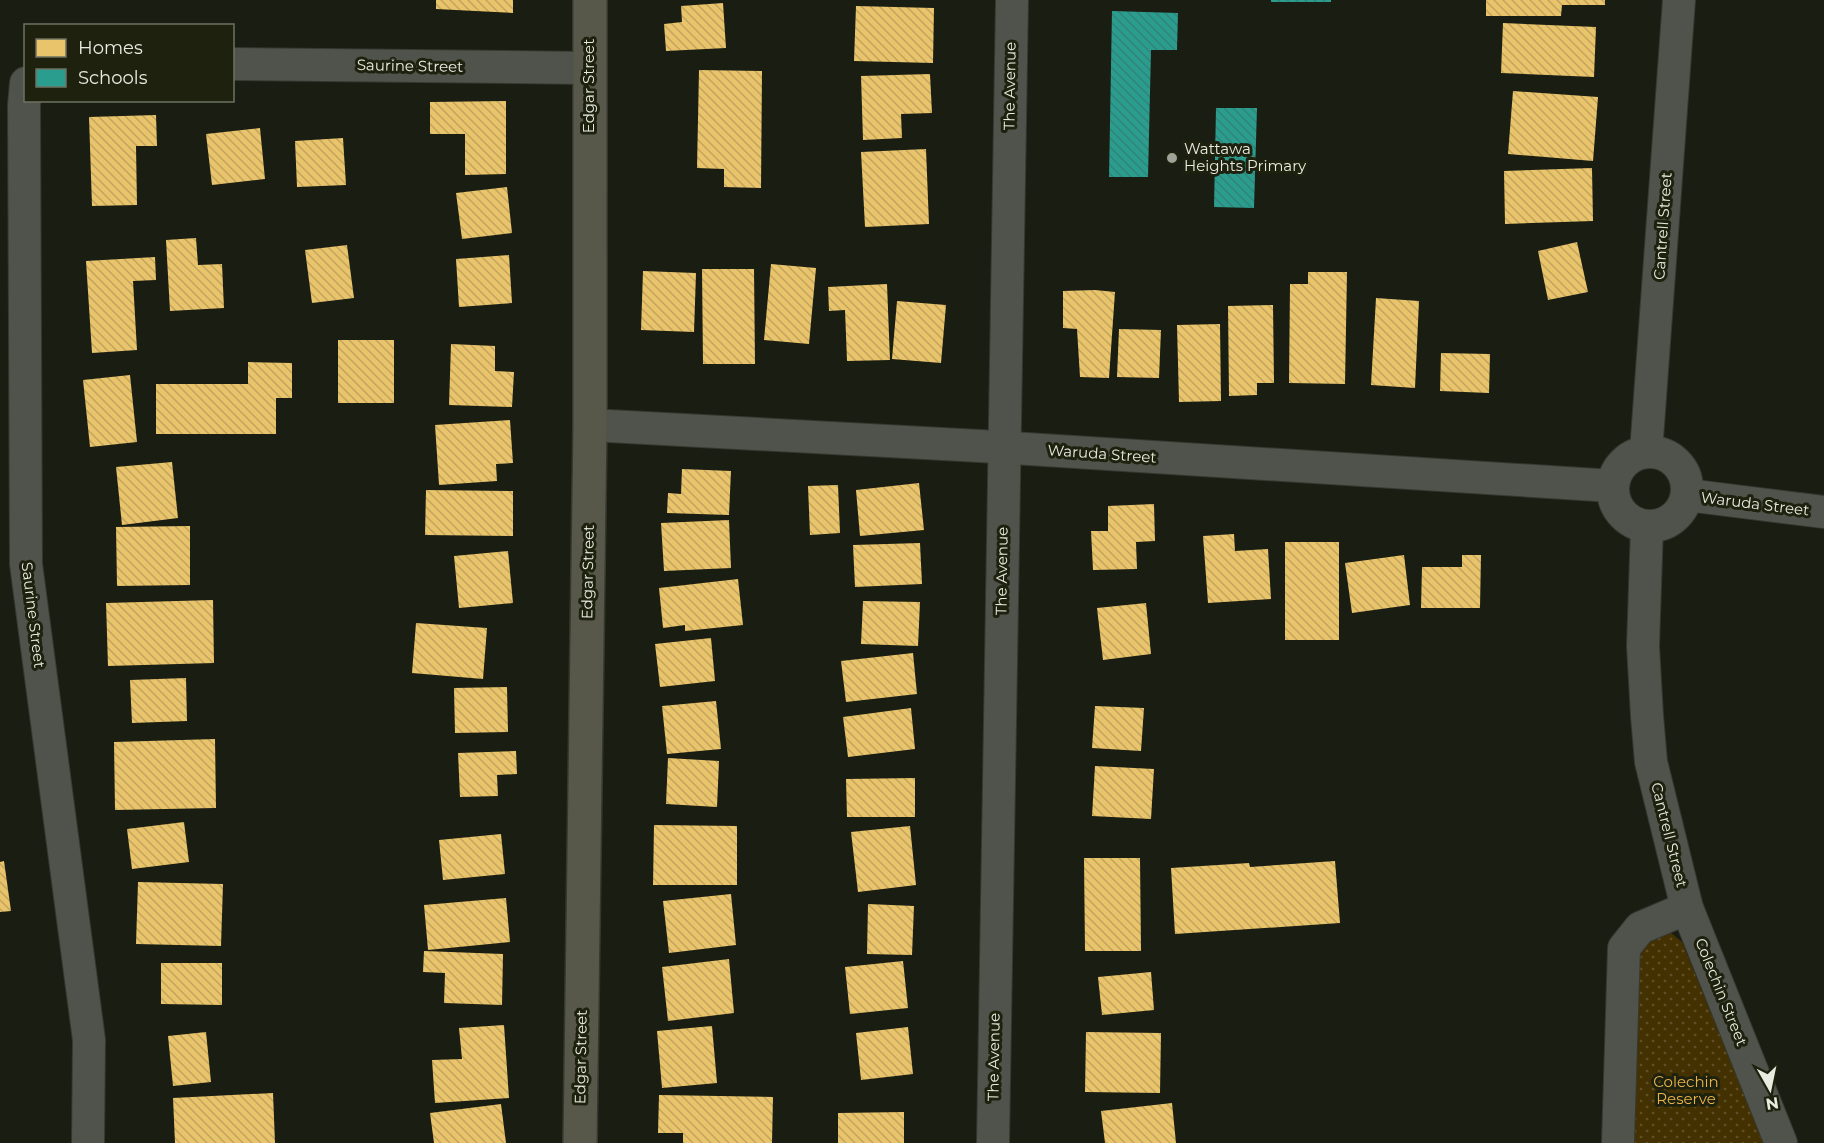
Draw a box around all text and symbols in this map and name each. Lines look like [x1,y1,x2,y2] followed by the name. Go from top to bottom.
[24,24,234,102] legend
[78,37,143,59] text: Homes
[579,39,598,133] street label: Edgar Street
[999,42,1020,130] street label: The Avenue
[357,55,463,76] street label: Saurine Street
[78,67,148,89] text: Schools
[1184,139,1307,175] place label: Wattawa Heights Primary
[1165,151,1179,165] marker: Wattawa Heights Primary
[1649,172,1676,280] street label: Cantrell Street
[1047,440,1157,467] street label: Waruda Street
[1700,487,1810,520] street label: Waruda Street
[577,525,598,619] street label: Edgar Street
[991,527,1012,615] street label: The Avenue
[18,561,49,669] street label: Saurine Street
[1647,780,1692,889] street label: Cantrell Street
[1691,935,1752,1049] street label: Colechin Street
[570,1010,591,1104] street label: Edgar Street
[983,1013,1004,1101] street label: The Avenue
[1740,1059,1800,1119] north arrow
[1653,1072,1719,1108] park label: Colechin Reserve
[1764,1093,1780,1114] text: N

